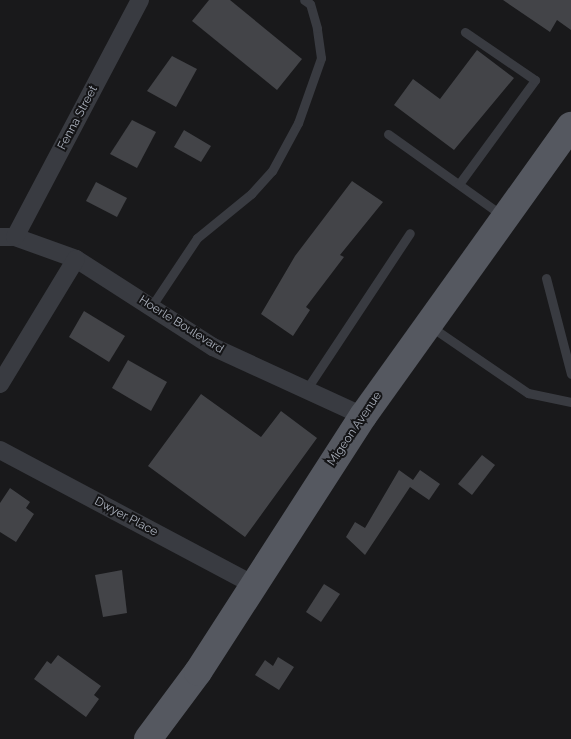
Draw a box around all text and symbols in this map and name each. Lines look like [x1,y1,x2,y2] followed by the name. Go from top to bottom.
[55,83,101,153] street label: Fenna Street
[136,293,226,357] street label: Hoerle Boulevard
[325,389,385,469] street label: Migeon Avenue
[92,494,160,540] street label: Dwyer Place

